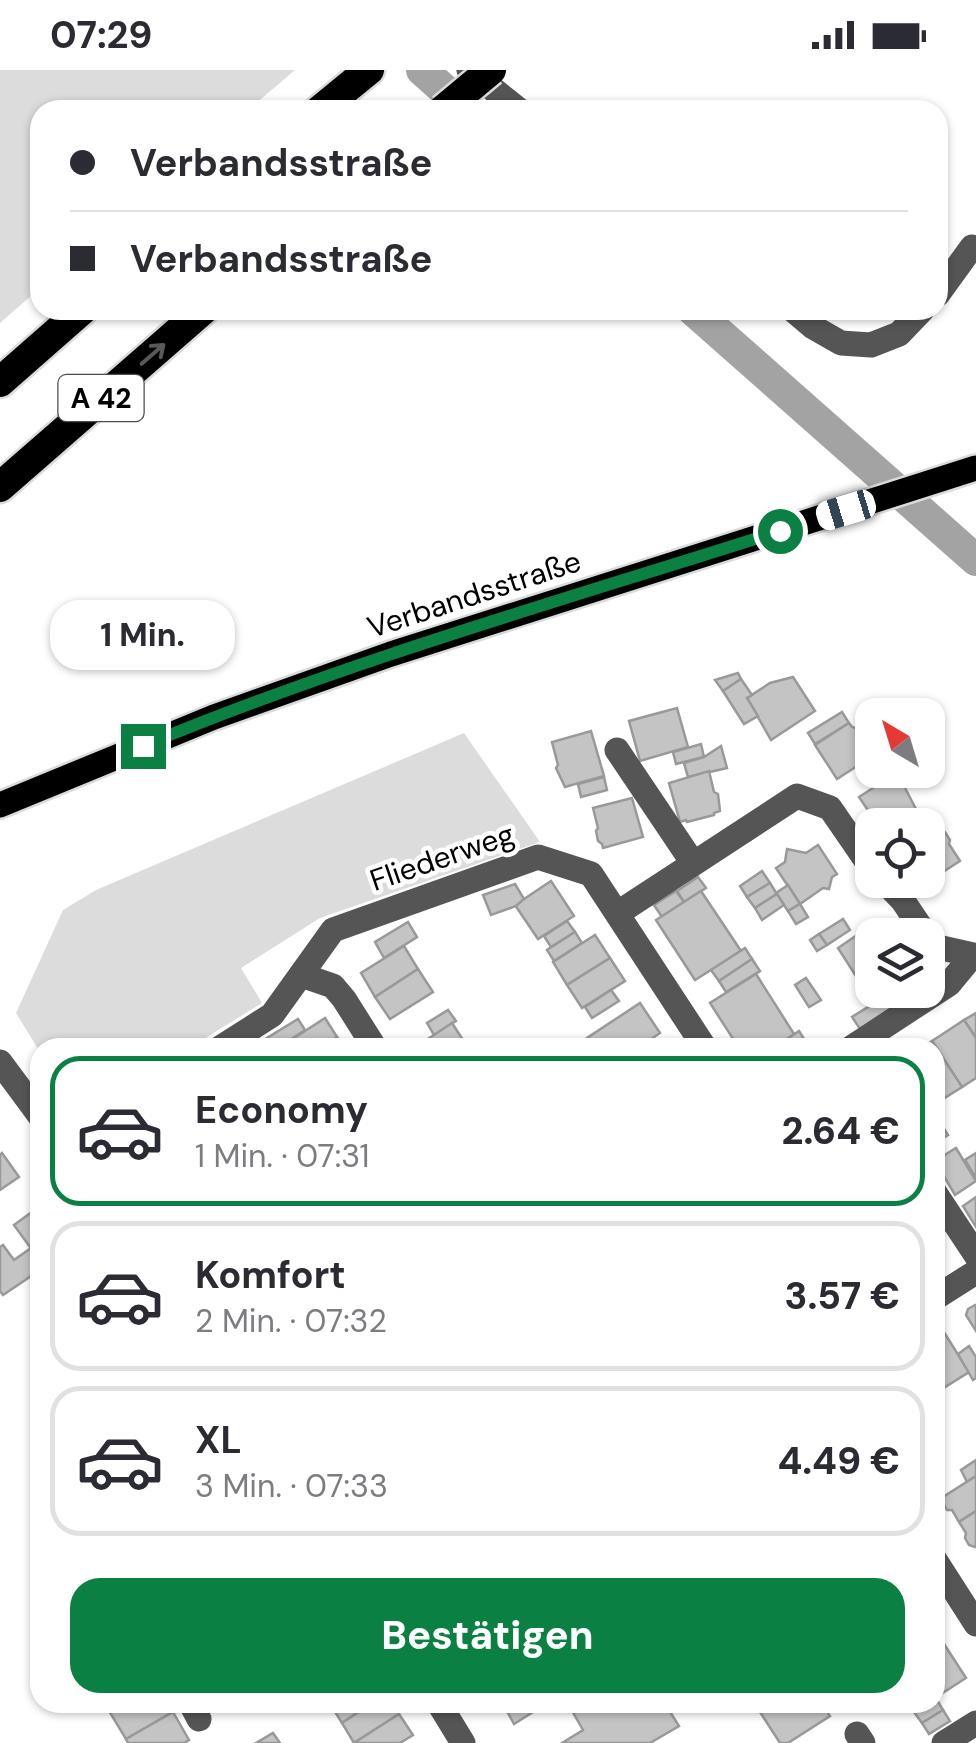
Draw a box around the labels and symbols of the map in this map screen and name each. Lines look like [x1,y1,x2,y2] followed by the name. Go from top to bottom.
[139,343,165,365] one-way arrow
[58,375,144,421] road number: A 42
[813,487,879,533] car
[758,509,803,554] route start
[362,541,586,647] street label: Verbandsstraße
[51,601,236,671] callout: 1 Min.
[855,698,945,788] north arrow
[121,724,166,769] route end
[365,814,519,900] street label: Fliederweg

